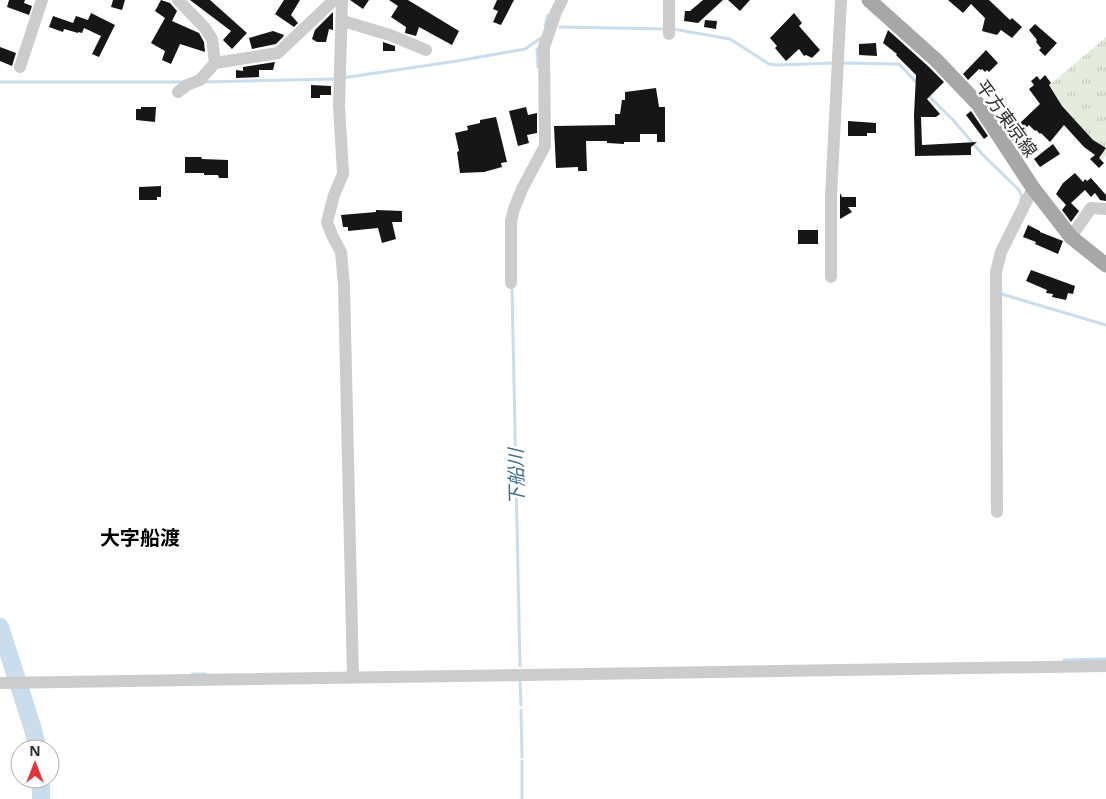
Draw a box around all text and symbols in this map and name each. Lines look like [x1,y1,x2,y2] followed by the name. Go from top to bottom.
[971,75,1043,161] street label: 平方東京線
[502,446,529,506] water label: 下船川
[100,524,180,551] district label: 大字船渡
[10,739,60,789] north arrow
[29,741,41,760] text: N

